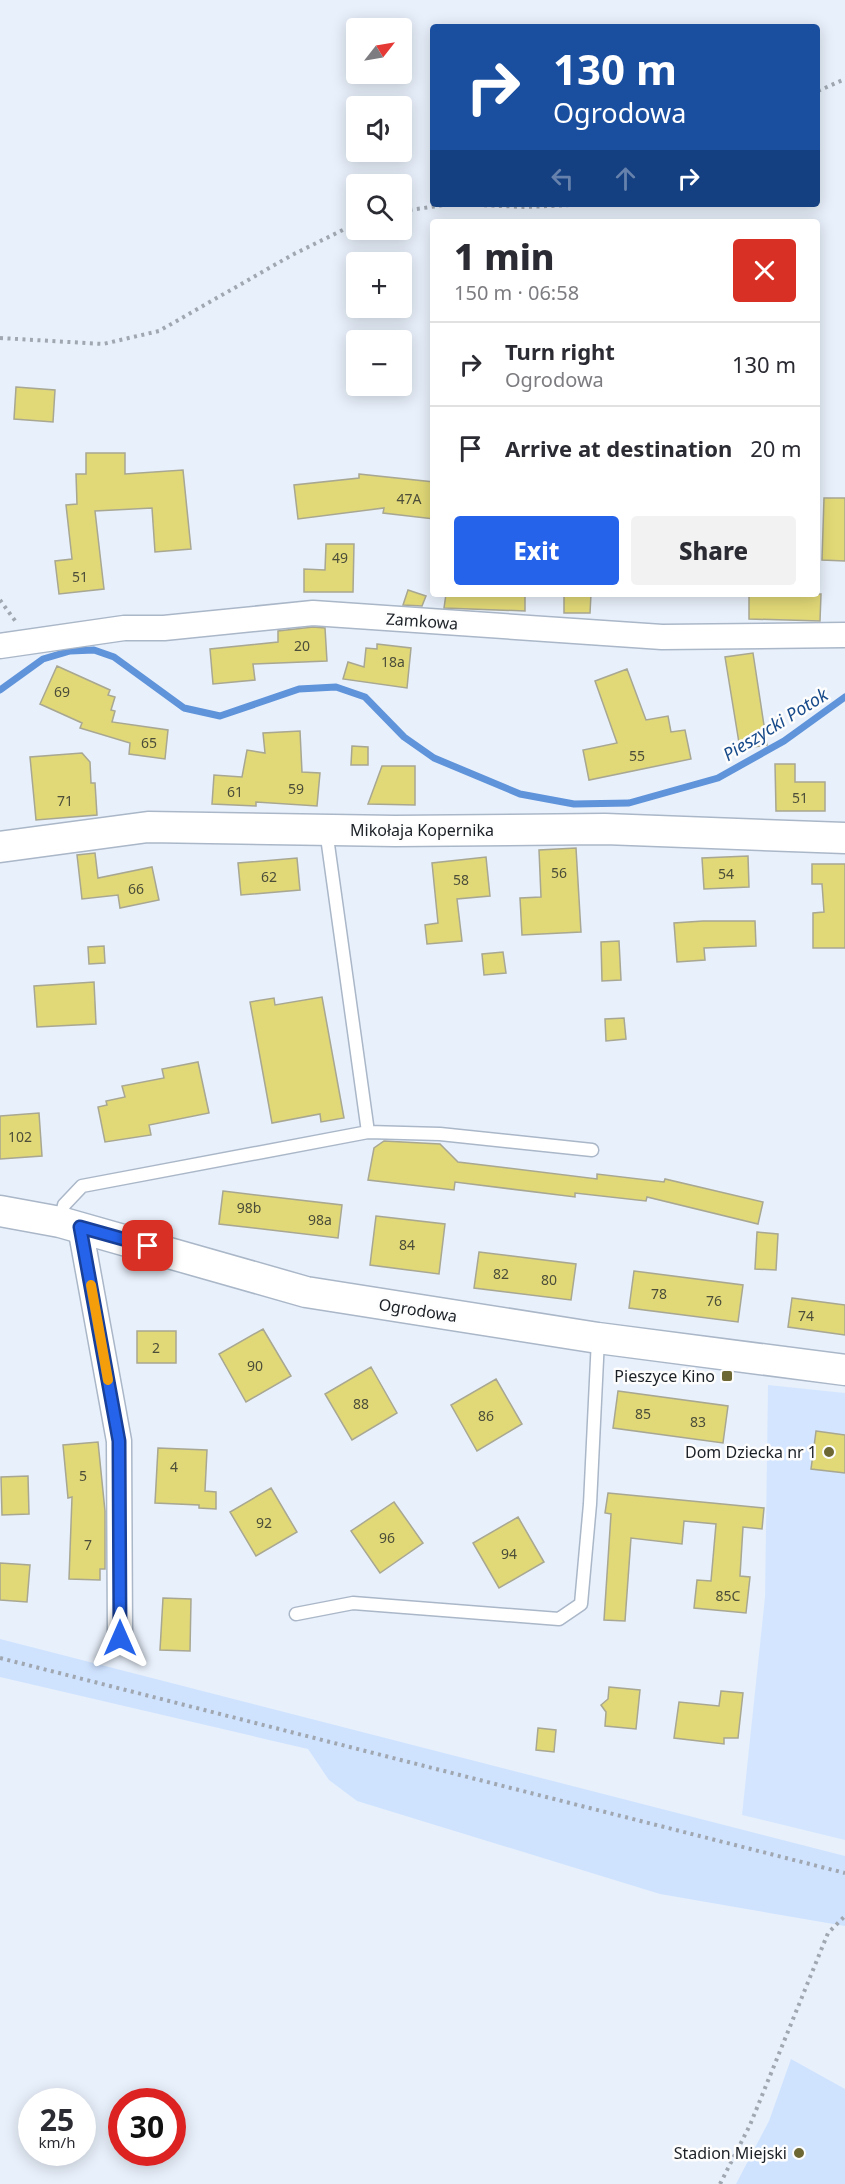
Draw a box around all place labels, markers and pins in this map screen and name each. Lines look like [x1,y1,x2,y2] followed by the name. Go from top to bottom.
[122,1220,173,1271] pin
[614,1365,715,1387] place label: Pieszyce Kino
[720,1369,734,1383] marker: Pieszyce Kino
[685,1441,817,1463] place label: Dom Dziecka nr 1
[822,1445,836,1459] marker: Dom Dziecka nr 1
[674,2142,787,2164] place label: Stadion Miejski
[792,2146,806,2160] marker: Stadion Miejski

